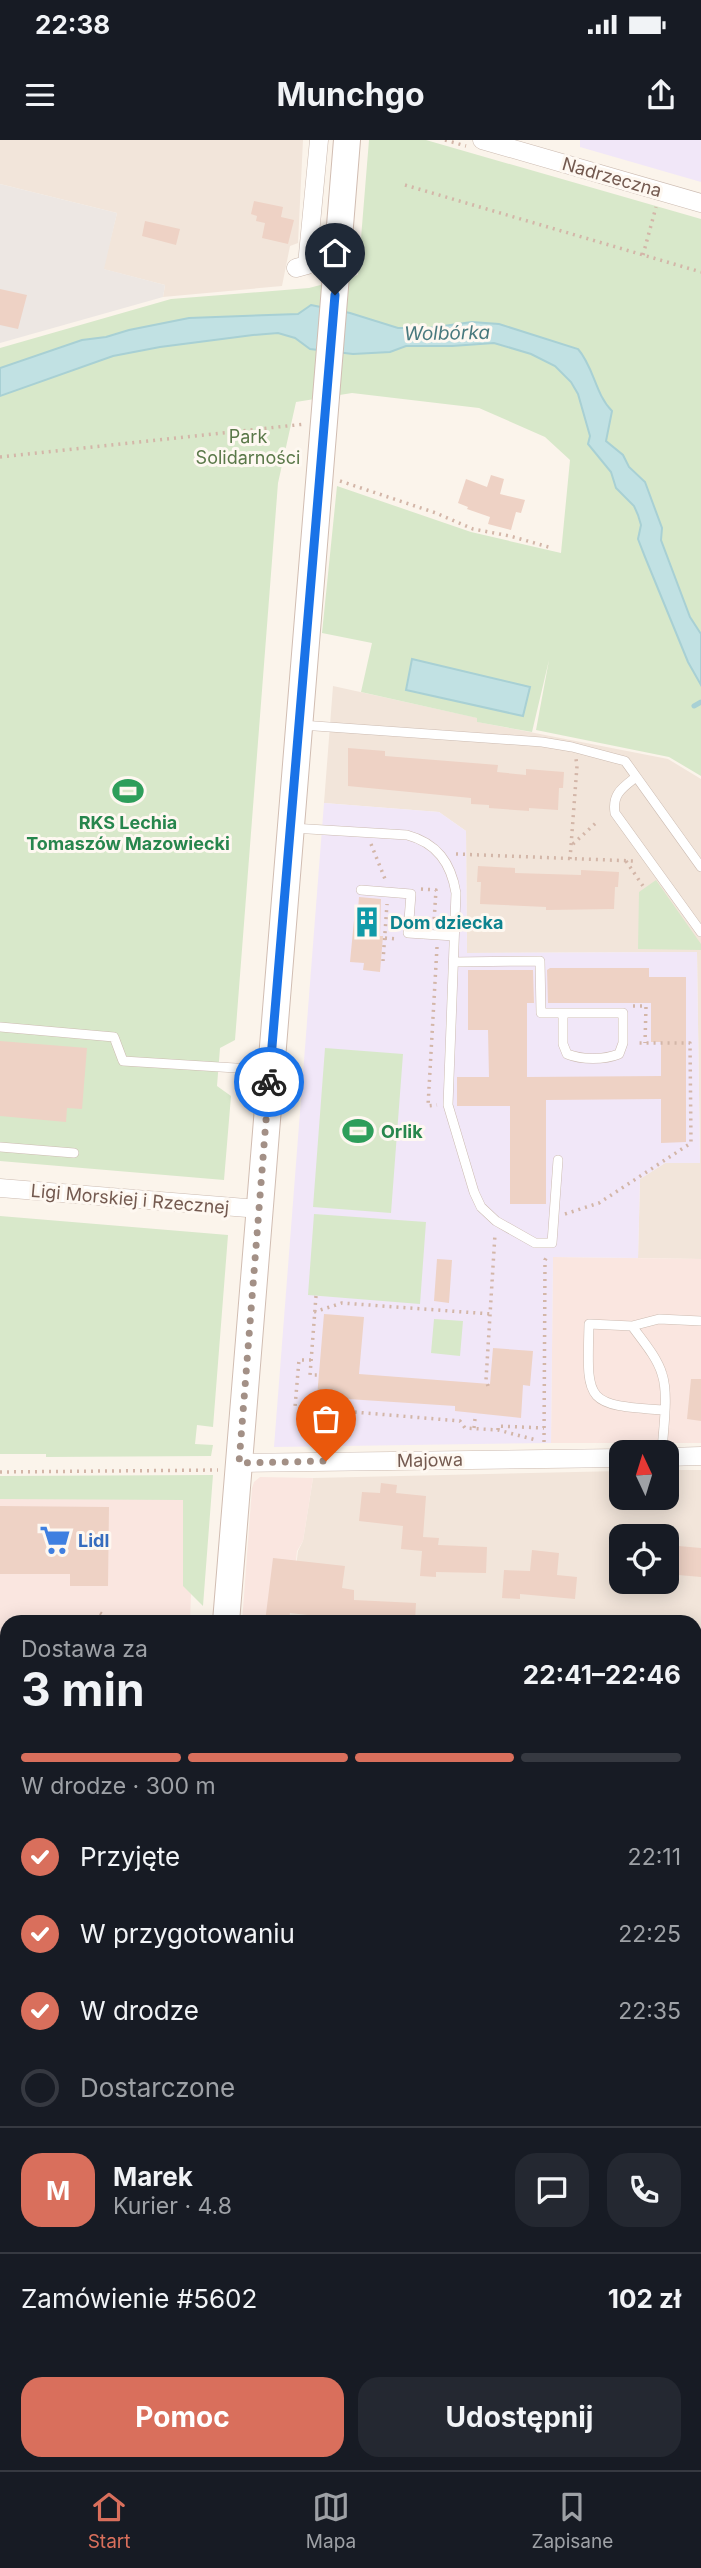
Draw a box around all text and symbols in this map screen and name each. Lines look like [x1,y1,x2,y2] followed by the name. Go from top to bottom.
[35,9,110,40] text: 22:38
[276,75,425,114] text: Munchgo
[21,76,59,114] icon: menu
[642,76,680,114] icon: share
[560,153,664,201] street label: Nadrzeczna
[305,223,365,295] pin
[316,234,354,272] icon: home
[404,321,490,345] water label: Wolbórka
[196,426,300,468] park label: Park Solidarności
[111,774,145,808] sports icon: RKS Lechia Tomaszów Mazowiecki
[26,812,230,854] place label: RKS Lechia Tomaszów Mazowiecki
[350,905,384,939] building icon: Dom dziecka
[390,912,503,933] place label: Dom dziecka
[234,1047,304,1117] courier
[250,1063,288,1101] icon: bike
[341,1114,375,1148] sports icon: Orlik
[381,1121,423,1142] place label: Orlik
[30,1180,230,1218] street label: Ligi Morskiej i Rzecznej
[296,1389,356,1461] pin
[307,1400,345,1438] icon: bag
[609,1440,679,1510] north arrow
[609,1440,679,1594] map controls
[397,1449,463,1471] street label: Majowa
[38,1523,72,1557] supermarket icon: Lidl
[609,1524,679,1594] button: locate
[78,1530,109,1551] place label: Lidl
[21,1635,148,1663] text: Dostawa za
[523,1659,681,1690] text: 22:41–22:46
[21,1661,145,1717] text: 3 min
[21,1772,216,1800] text: W drodze · 300 m
[21,1838,59,1876] icon: check
[80,1841,180,1872] text: Przyjęte
[628,1843,681,1871] text: 22:11
[21,1915,59,1953] icon: check
[80,1918,295,1949] text: W przygotowaniu
[618,1920,681,1948] text: 22:25
[21,1992,59,2030] icon: check
[80,1995,199,2026] text: W drodze
[618,1997,681,2025] text: 22:35
[80,2072,235,2103] text: Dostarczone
[515,2153,589,2227] button: chat
[607,2153,681,2227] button: phone
[113,2161,193,2192] text: Marek
[46,2175,70,2206] text: M
[113,2192,232,2220] text: Kurier · 4.8
[21,2283,257,2314] text: Zamówienie #5602
[608,2283,681,2314] text: 102 zł
[21,2377,344,2457] button: Pomoc
[358,2377,681,2457] button: Udostępnij
[88,2488,131,2553] tab: Start
[306,2488,356,2553] tab: Mapa
[531,2488,613,2553] tab: Zapisane

